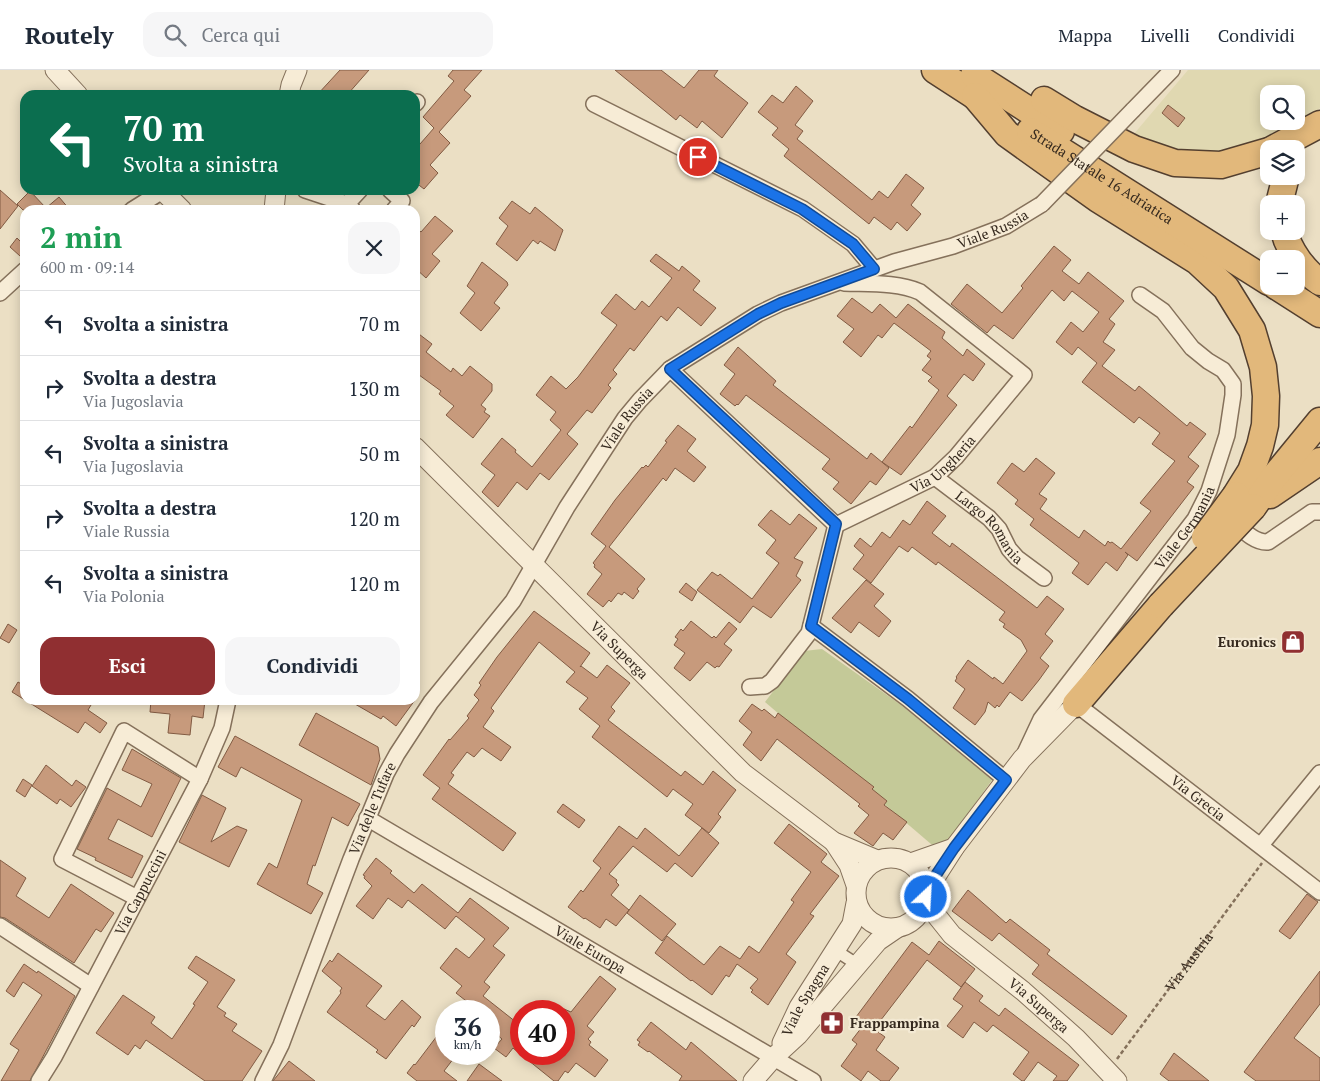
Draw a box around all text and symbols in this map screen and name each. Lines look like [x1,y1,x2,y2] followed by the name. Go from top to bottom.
[143,12,493,57] search box
[25,19,113,51] text: Routely
[161,21,189,49] icon: search
[201,22,280,47] text: Cerca qui
[1058,23,1112,47] text: Mappa
[1140,23,1190,47] text: Livelli
[1218,23,1295,47] text: Condividi
[1260,85,1305,295] map controls
[1260,85,1305,130] button: search
[123,105,204,151] text: 70 m
[40,110,105,175] icon: left
[1027,124,1177,228] street label: Strada Statale 16 Adriatica
[677,136,719,178] pin
[1260,140,1305,185] button: layers
[684,143,712,171] icon: arrive
[123,149,279,178] text: Svolta a sinistra
[1260,195,1305,240] button: +
[954,205,1032,253] street label: Viale Russia
[40,217,122,257] text: 2 min
[348,222,400,274] button: close
[1260,250,1305,295] button: −
[40,256,134,278] text: 600 m · 09:14
[40,309,68,337] icon: left
[83,311,229,336] text: Svolta a sinistra
[359,311,400,336] text: 70 m
[83,365,217,390] text: Svolta a destra
[40,374,68,402] icon: right
[349,376,400,401] text: 130 m
[596,382,657,454] street label: Viale Russia
[83,390,183,412] text: Via Jugoslavia
[83,430,229,455] text: Svolta a sinistra
[907,431,979,497] street label: Via Ungheria
[40,439,68,467] icon: left
[359,441,400,466] text: 50 m
[83,455,183,477] text: Via Jugoslavia
[1150,484,1219,573] street label: Viale Germania
[952,486,1027,568] street label: Largo Romania
[83,495,217,520] text: Svolta a destra
[40,504,68,532] icon: right
[349,506,400,531] text: 120 m
[83,520,170,542] text: Viale Russia
[83,560,229,585] text: Svolta a sinistra
[40,569,68,597] icon: left
[349,571,400,596] text: 120 m
[83,585,165,607] text: Via Polonia
[586,617,653,683] street label: Via Superga
[1280,629,1306,655] shop icon: Euronics
[1218,632,1276,651] place label: Euronics
[40,637,215,695] button: Esci
[225,637,400,695] button: Condividi
[344,758,400,857] street label: Via delle Tufare
[1167,770,1230,825] street label: Via Grecia
[110,846,170,938] street label: Via Cappuccini
[899,870,951,922] position arrow
[551,921,630,978] street label: Viale Europa
[1160,928,1217,995] street label: Via Austria
[777,960,833,1039] street label: Viale Spagna
[1005,973,1073,1037] street label: Via Superga
[510,1000,575,1065] speed limit sign: 40
[453,1010,482,1043] text: 36
[819,1010,845,1036] pharmacy icon: Frappampina
[850,1013,940,1032] place label: Frappampina
[454,1037,481,1052] text: km/h

